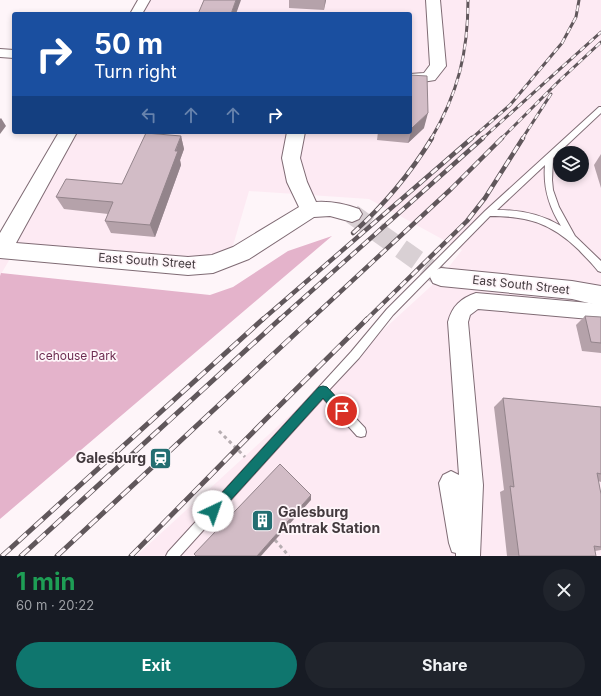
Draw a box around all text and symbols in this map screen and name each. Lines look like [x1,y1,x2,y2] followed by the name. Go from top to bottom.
[94,27,163,61] text: 50 m
[28,28,80,80] icon: right
[94,61,177,82] text: Turn right
[138,104,160,126] icon: left
[180,104,202,126] icon: ahead
[222,104,244,126] icon: ahead
[264,104,286,126] icon: right
[553,146,589,182] map controls
[553,146,589,182] button: layers
[98,250,196,271] street label: East South Street
[472,272,571,297] street label: East South Street
[36,348,117,363] park label: Icehouse Park
[325,394,359,428] pin
[331,400,353,422] icon: arrive
[148,445,174,471] station icon: Galesburg
[76,449,146,466] place label: Galesburg
[192,490,234,532] position arrow
[278,503,380,536] place label: Galesburg Amtrak Station
[250,507,276,533] building icon: Galesburg Amtrak Station
[16,567,75,596] text: 1 min
[543,569,585,611] button: close
[16,597,94,613] text: 60 m · 20:22
[16,642,297,688] button: Exit
[305,642,585,688] button: Share

